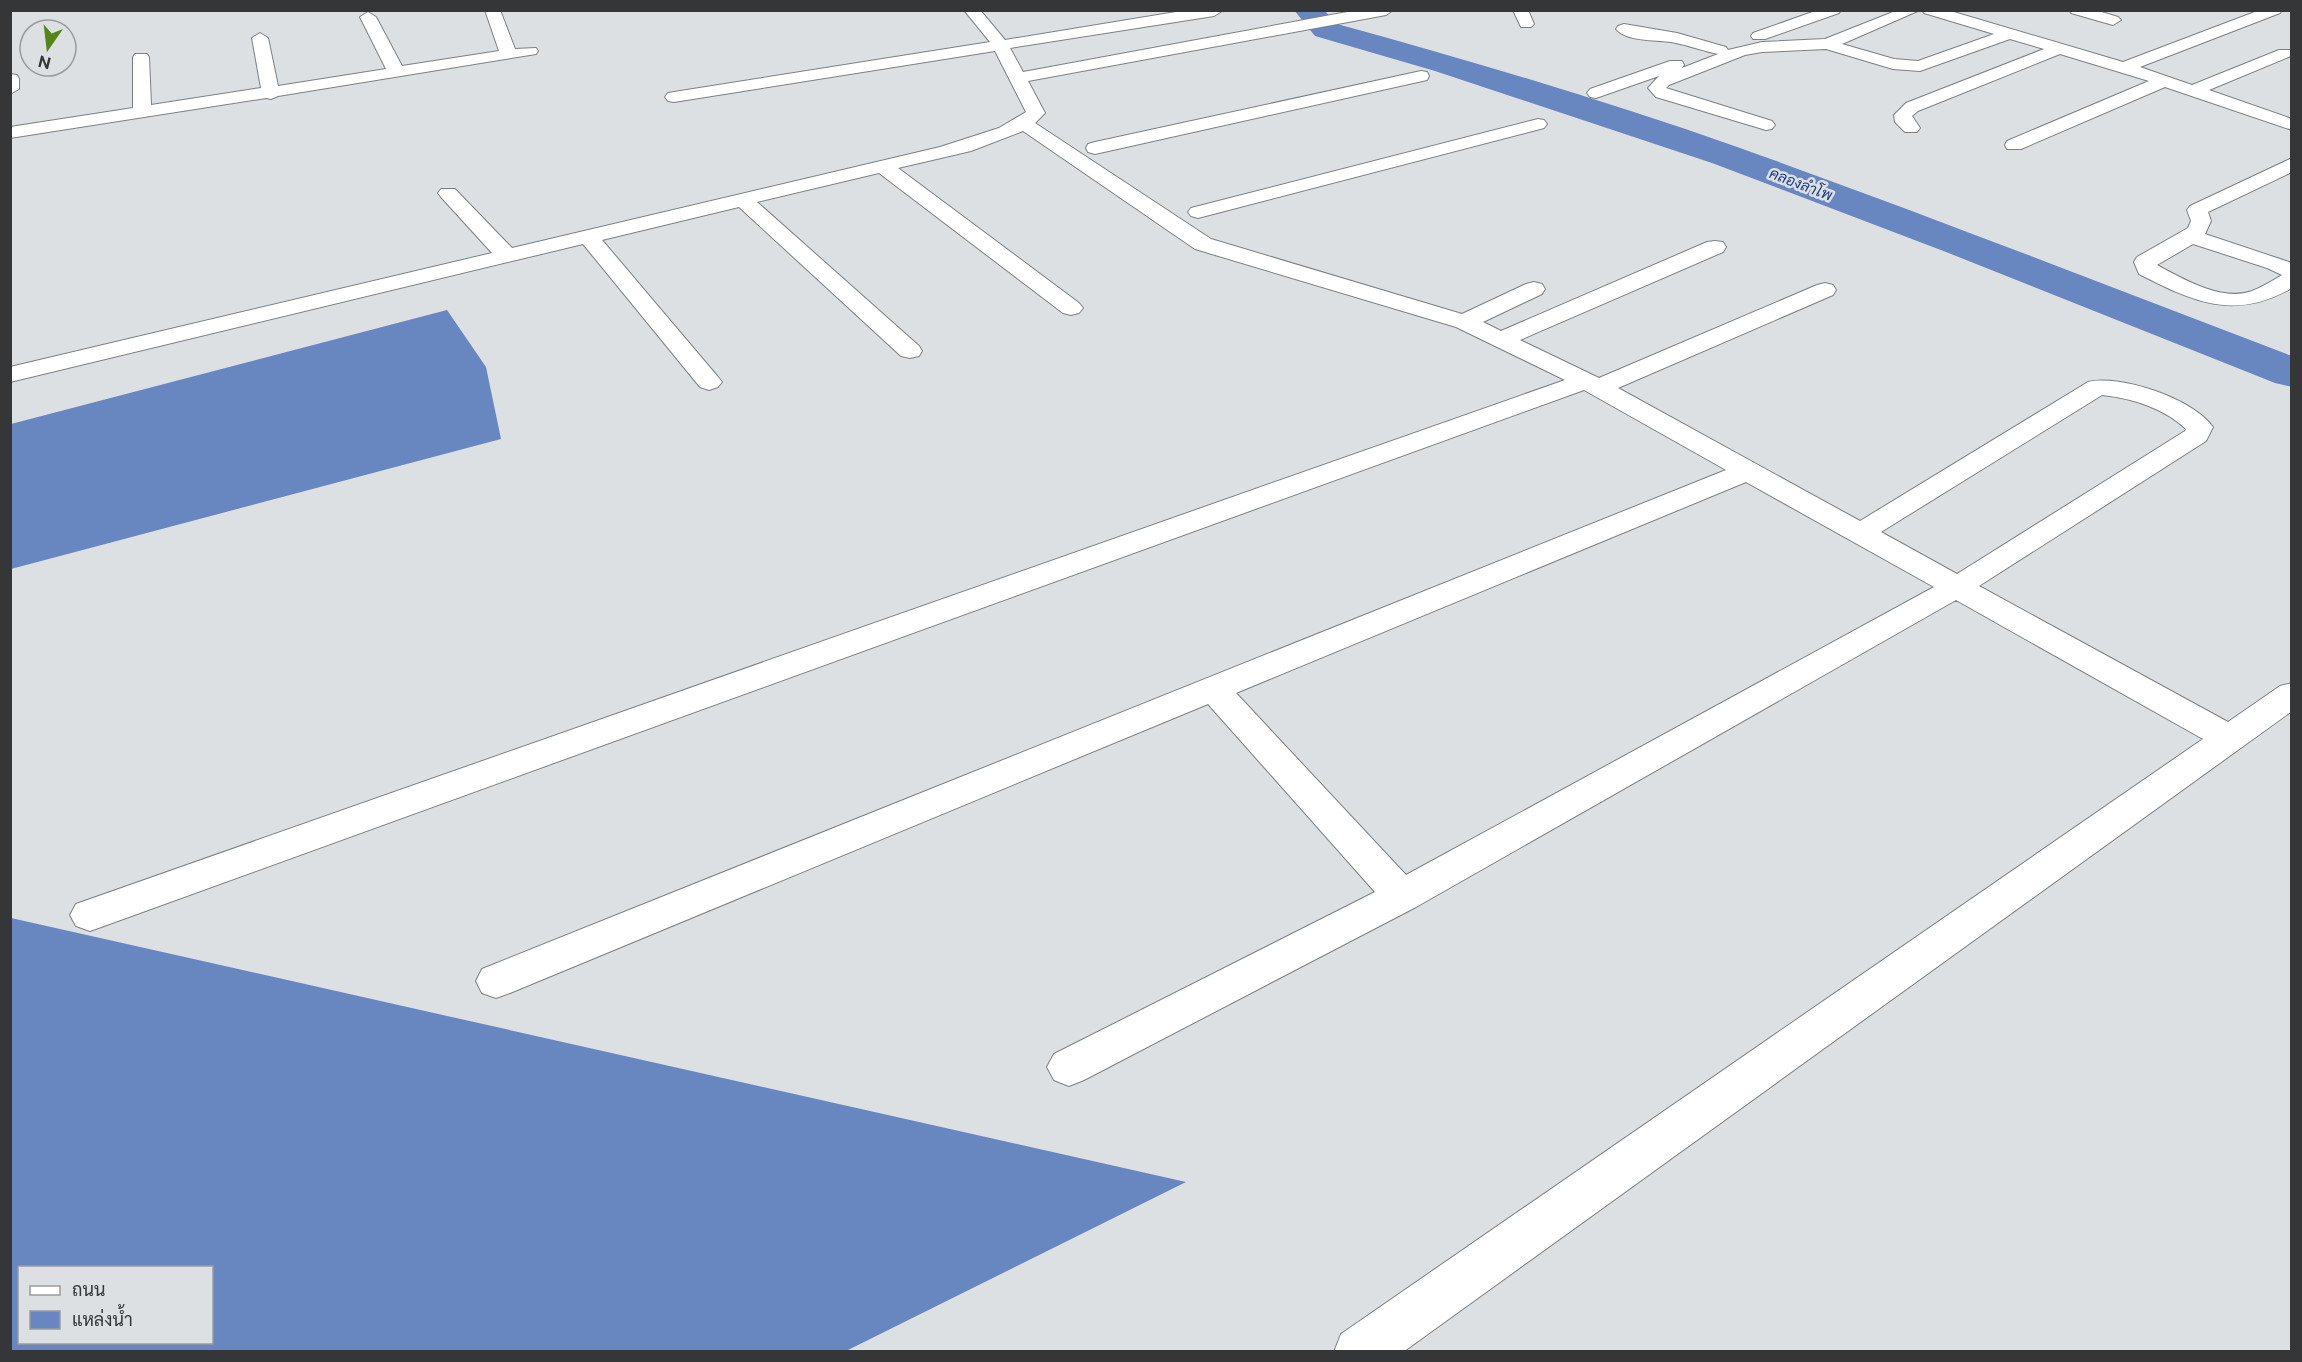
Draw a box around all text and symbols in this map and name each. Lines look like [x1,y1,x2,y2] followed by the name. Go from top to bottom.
[18,18,78,78] north arrow
[36,51,53,73] text: N
[1767,163,1835,204] water label: คลองลำโพ
[18,1266,213,1344] legend
[72,1279,105,1300] text: ถนน
[72,1304,133,1330] text: แหล่งน้ำ

